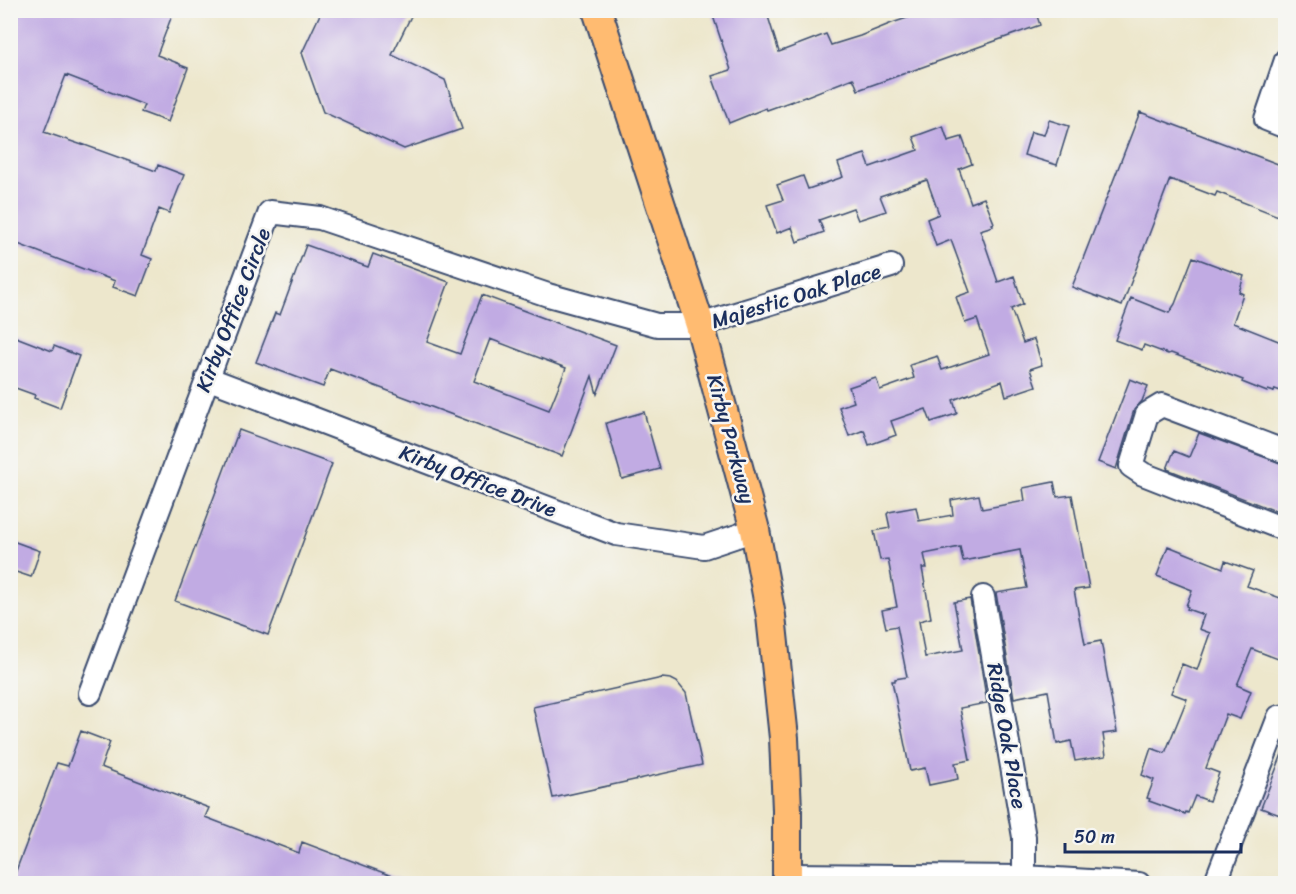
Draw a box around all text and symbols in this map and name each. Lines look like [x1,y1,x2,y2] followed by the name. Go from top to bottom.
[184,222,282,398] street label: Kirby Office Circle
[706,252,886,340] street label: Majestic Oak Place
[695,370,767,508] street label: Kirby Parkway
[394,433,562,529] street label: Kirby Office Drive
[975,660,1039,812] street label: Ridge Oak Place
[1065,816,1240,854] scale bar
[1074,821,1115,853] text: 50 m

